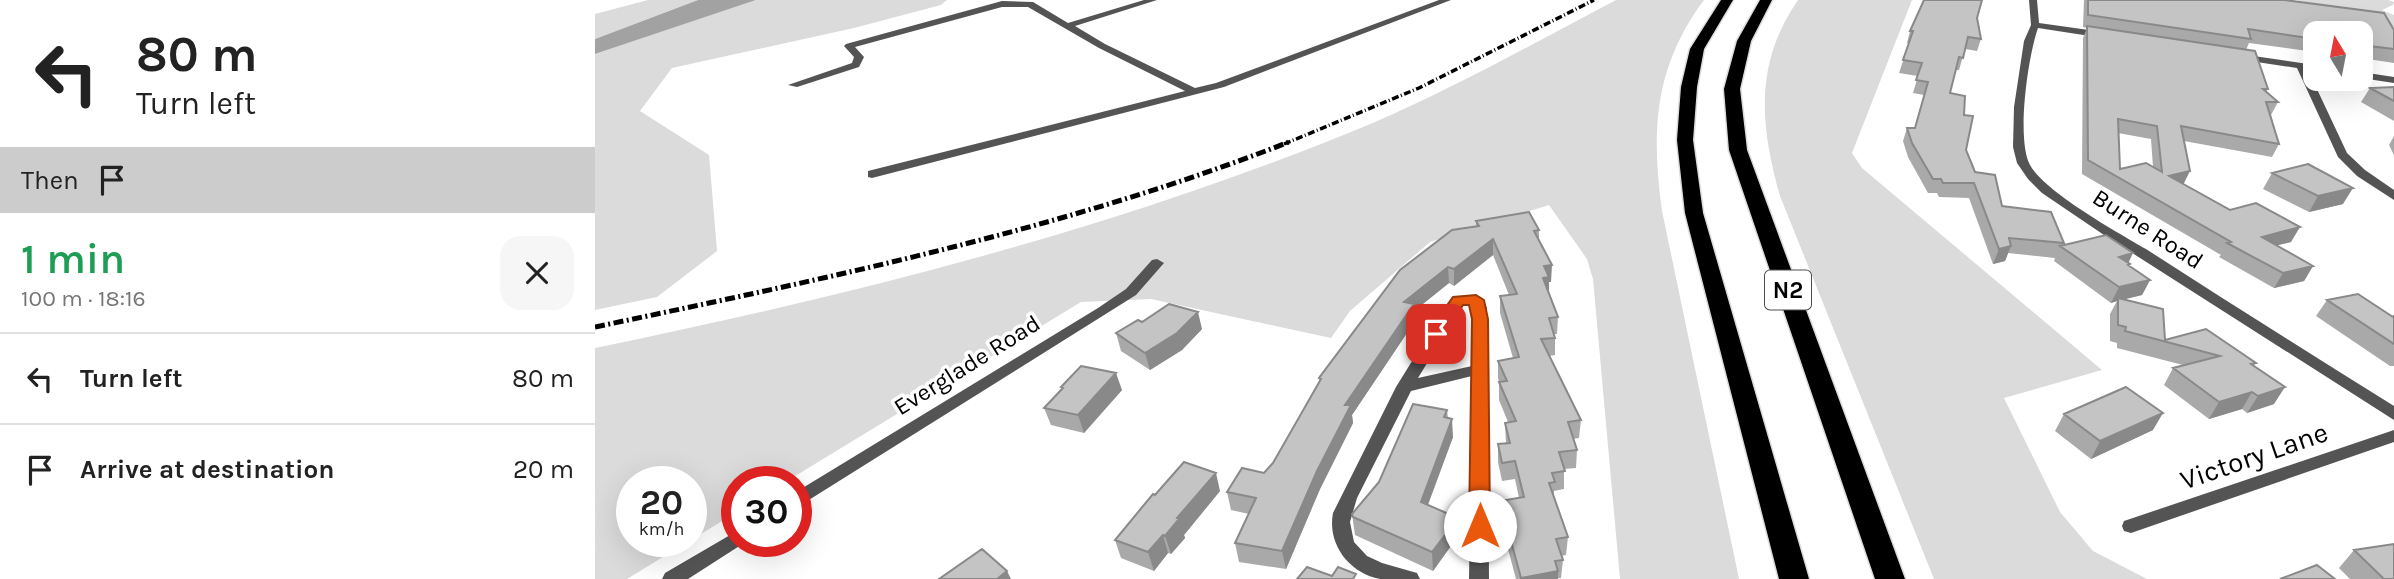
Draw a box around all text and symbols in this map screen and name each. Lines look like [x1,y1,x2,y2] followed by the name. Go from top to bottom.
[2303,21,2373,91] north arrow
[2303,21,2373,91] map controls
[136,26,258,83] text: 80 m
[21,28,112,119] icon: left
[136,85,256,122] text: Turn left
[93,161,131,199] icon: arrive
[21,165,79,196] text: Then
[2088,183,2208,275] street label: Burne Road
[21,234,125,284] text: 1 min
[500,236,574,310] button: close
[1765,270,1811,310] road number: N2
[21,285,146,312] text: 100 m · 18:16
[1406,304,1466,364] pin
[889,309,1045,421] street label: Everglade Road
[1417,315,1455,353] icon: arrive
[21,360,59,398] icon: left
[80,363,182,394] text: Turn left
[512,363,574,394] text: 80 m
[2176,415,2332,497] street label: Victory Lane
[21,451,59,489] icon: arrive
[80,454,334,485] text: Arrive at destination
[513,454,574,485] text: 20 m
[721,466,812,557] speed limit sign: 30
[640,482,683,523] text: 20
[1443,489,1517,563] position arrow
[639,518,684,540] text: km/h

